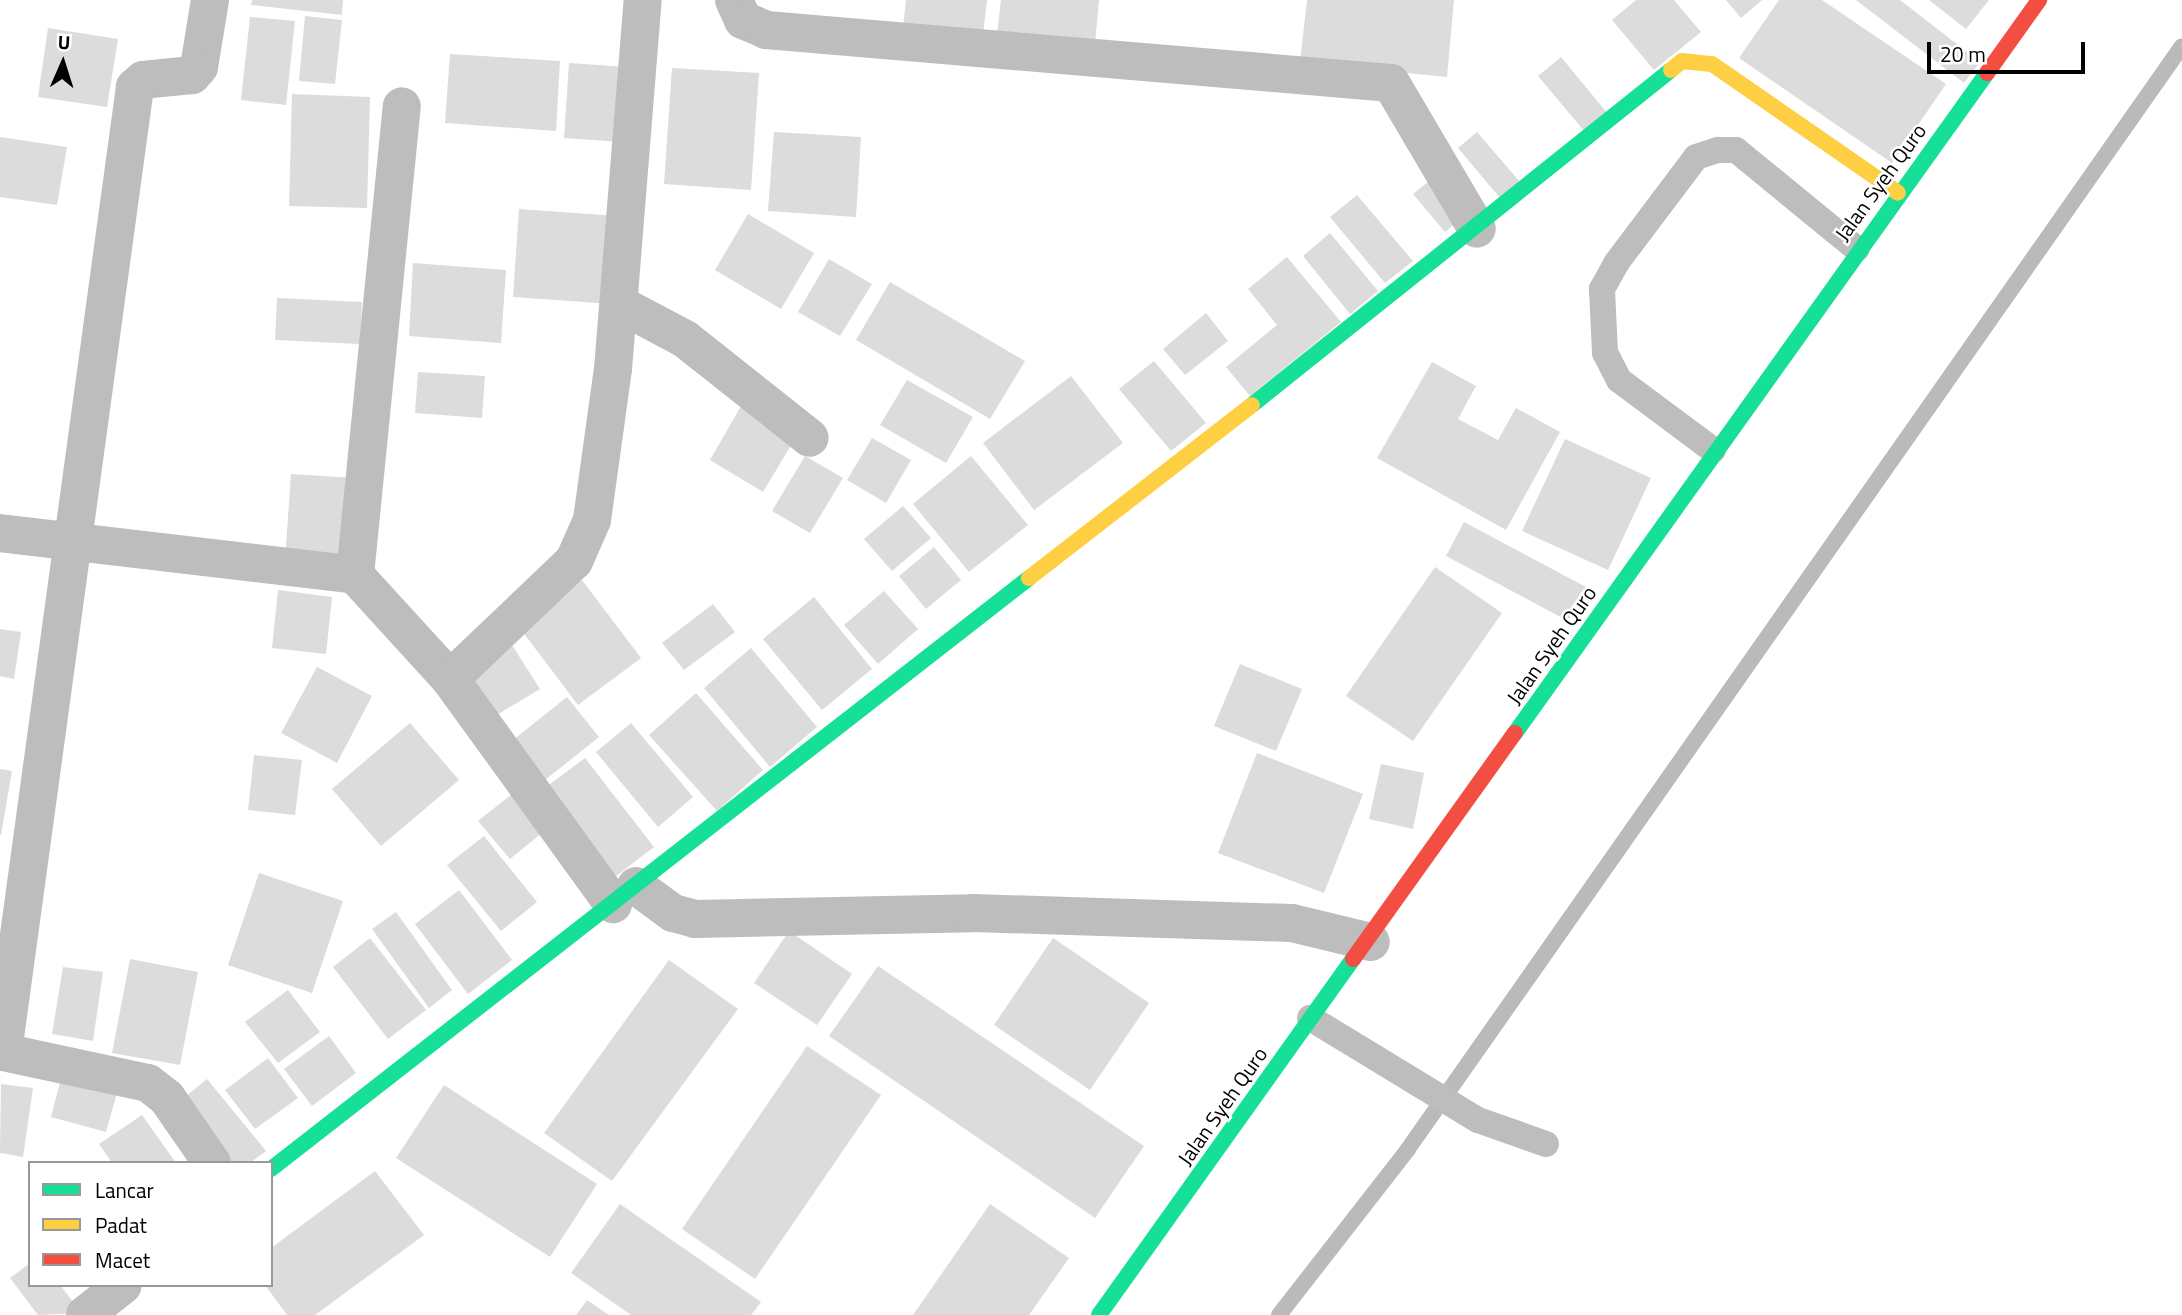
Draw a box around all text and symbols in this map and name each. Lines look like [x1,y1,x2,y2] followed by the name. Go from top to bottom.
[57,27,71,56] text: U
[28,28,98,98] north arrow
[1930,28,2088,72] scale bar
[1940,38,1986,70] text: 20 m
[1829,119,1931,245] street label: Jalan Syeh Quro
[1501,581,1601,709] street label: Jalan Syeh Quro
[1172,1042,1272,1170] street label: Jalan Syeh Quro
[28,1161,273,1287] legend
[95,1174,154,1206] text: Lancar
[95,1209,147,1241] text: Padat
[95,1244,150,1276] text: Macet

